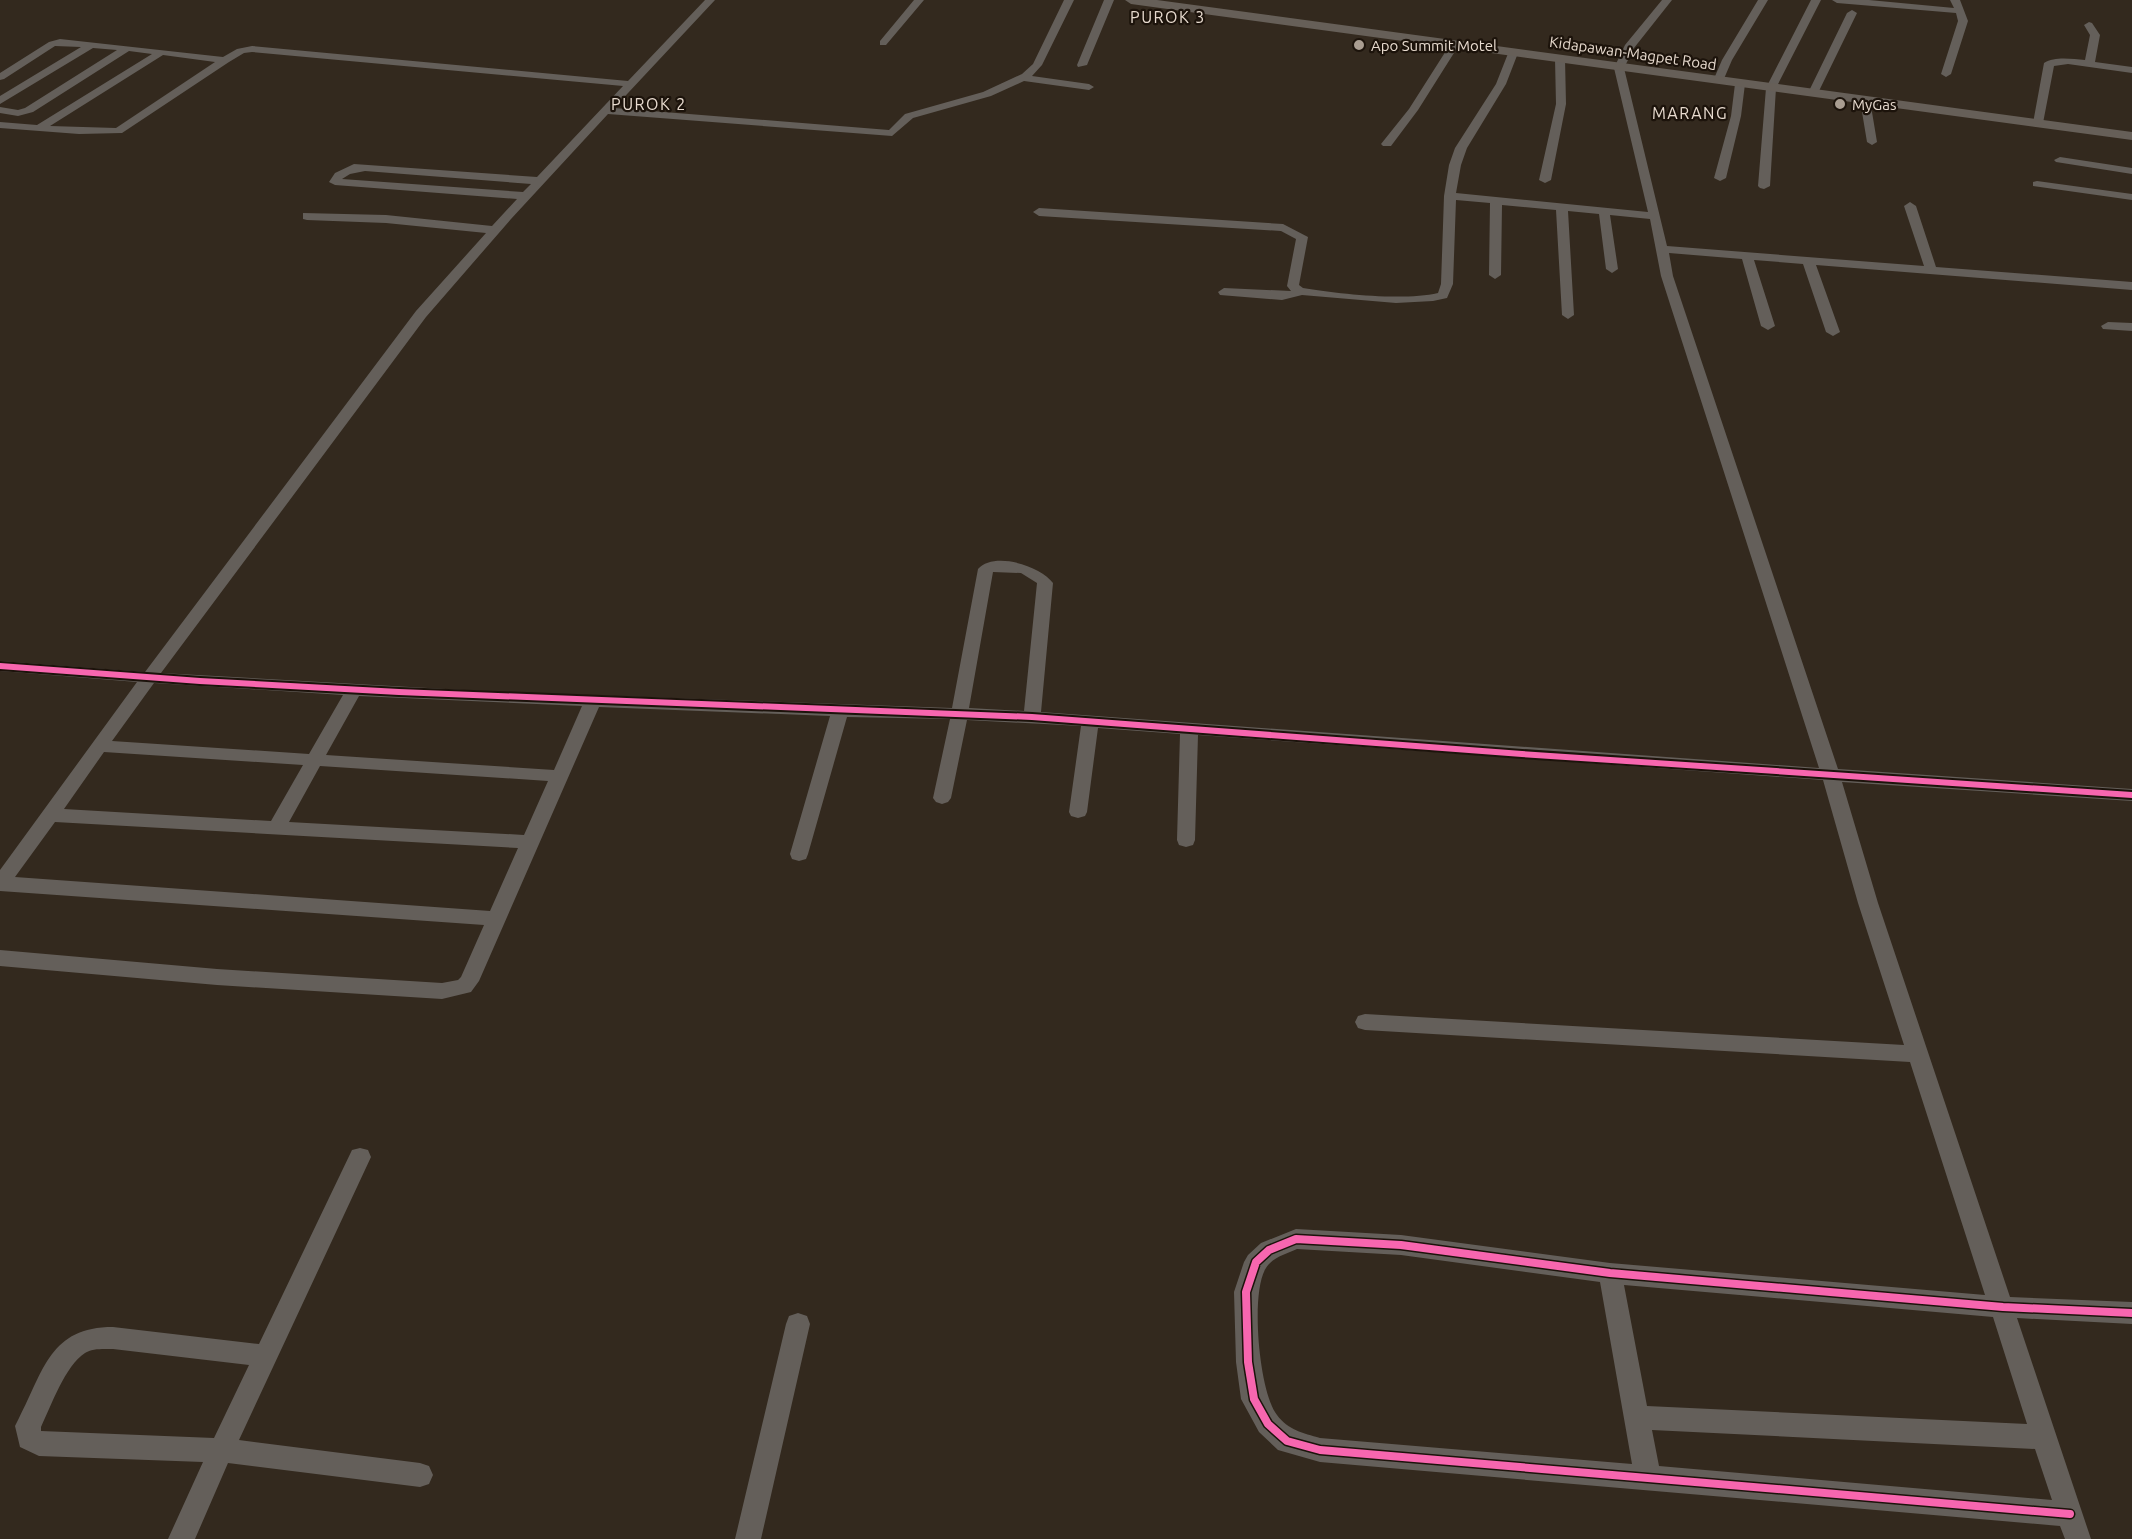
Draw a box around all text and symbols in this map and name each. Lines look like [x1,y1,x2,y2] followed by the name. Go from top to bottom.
[1130,8,1206,26] district label: PUROK 3
[1548,33,1718,73] street label: Kidapawan-Magpet Road
[1371,37,1497,54] place label: Apo Summit Motel
[1352,38,1366,52] marker: Apo Summit Motel
[611,95,687,113] district label: PUROK 2
[1852,96,1896,113] place label: MyGas
[1833,97,1847,111] marker: MyGas
[1652,104,1728,122] district label: MARANG

